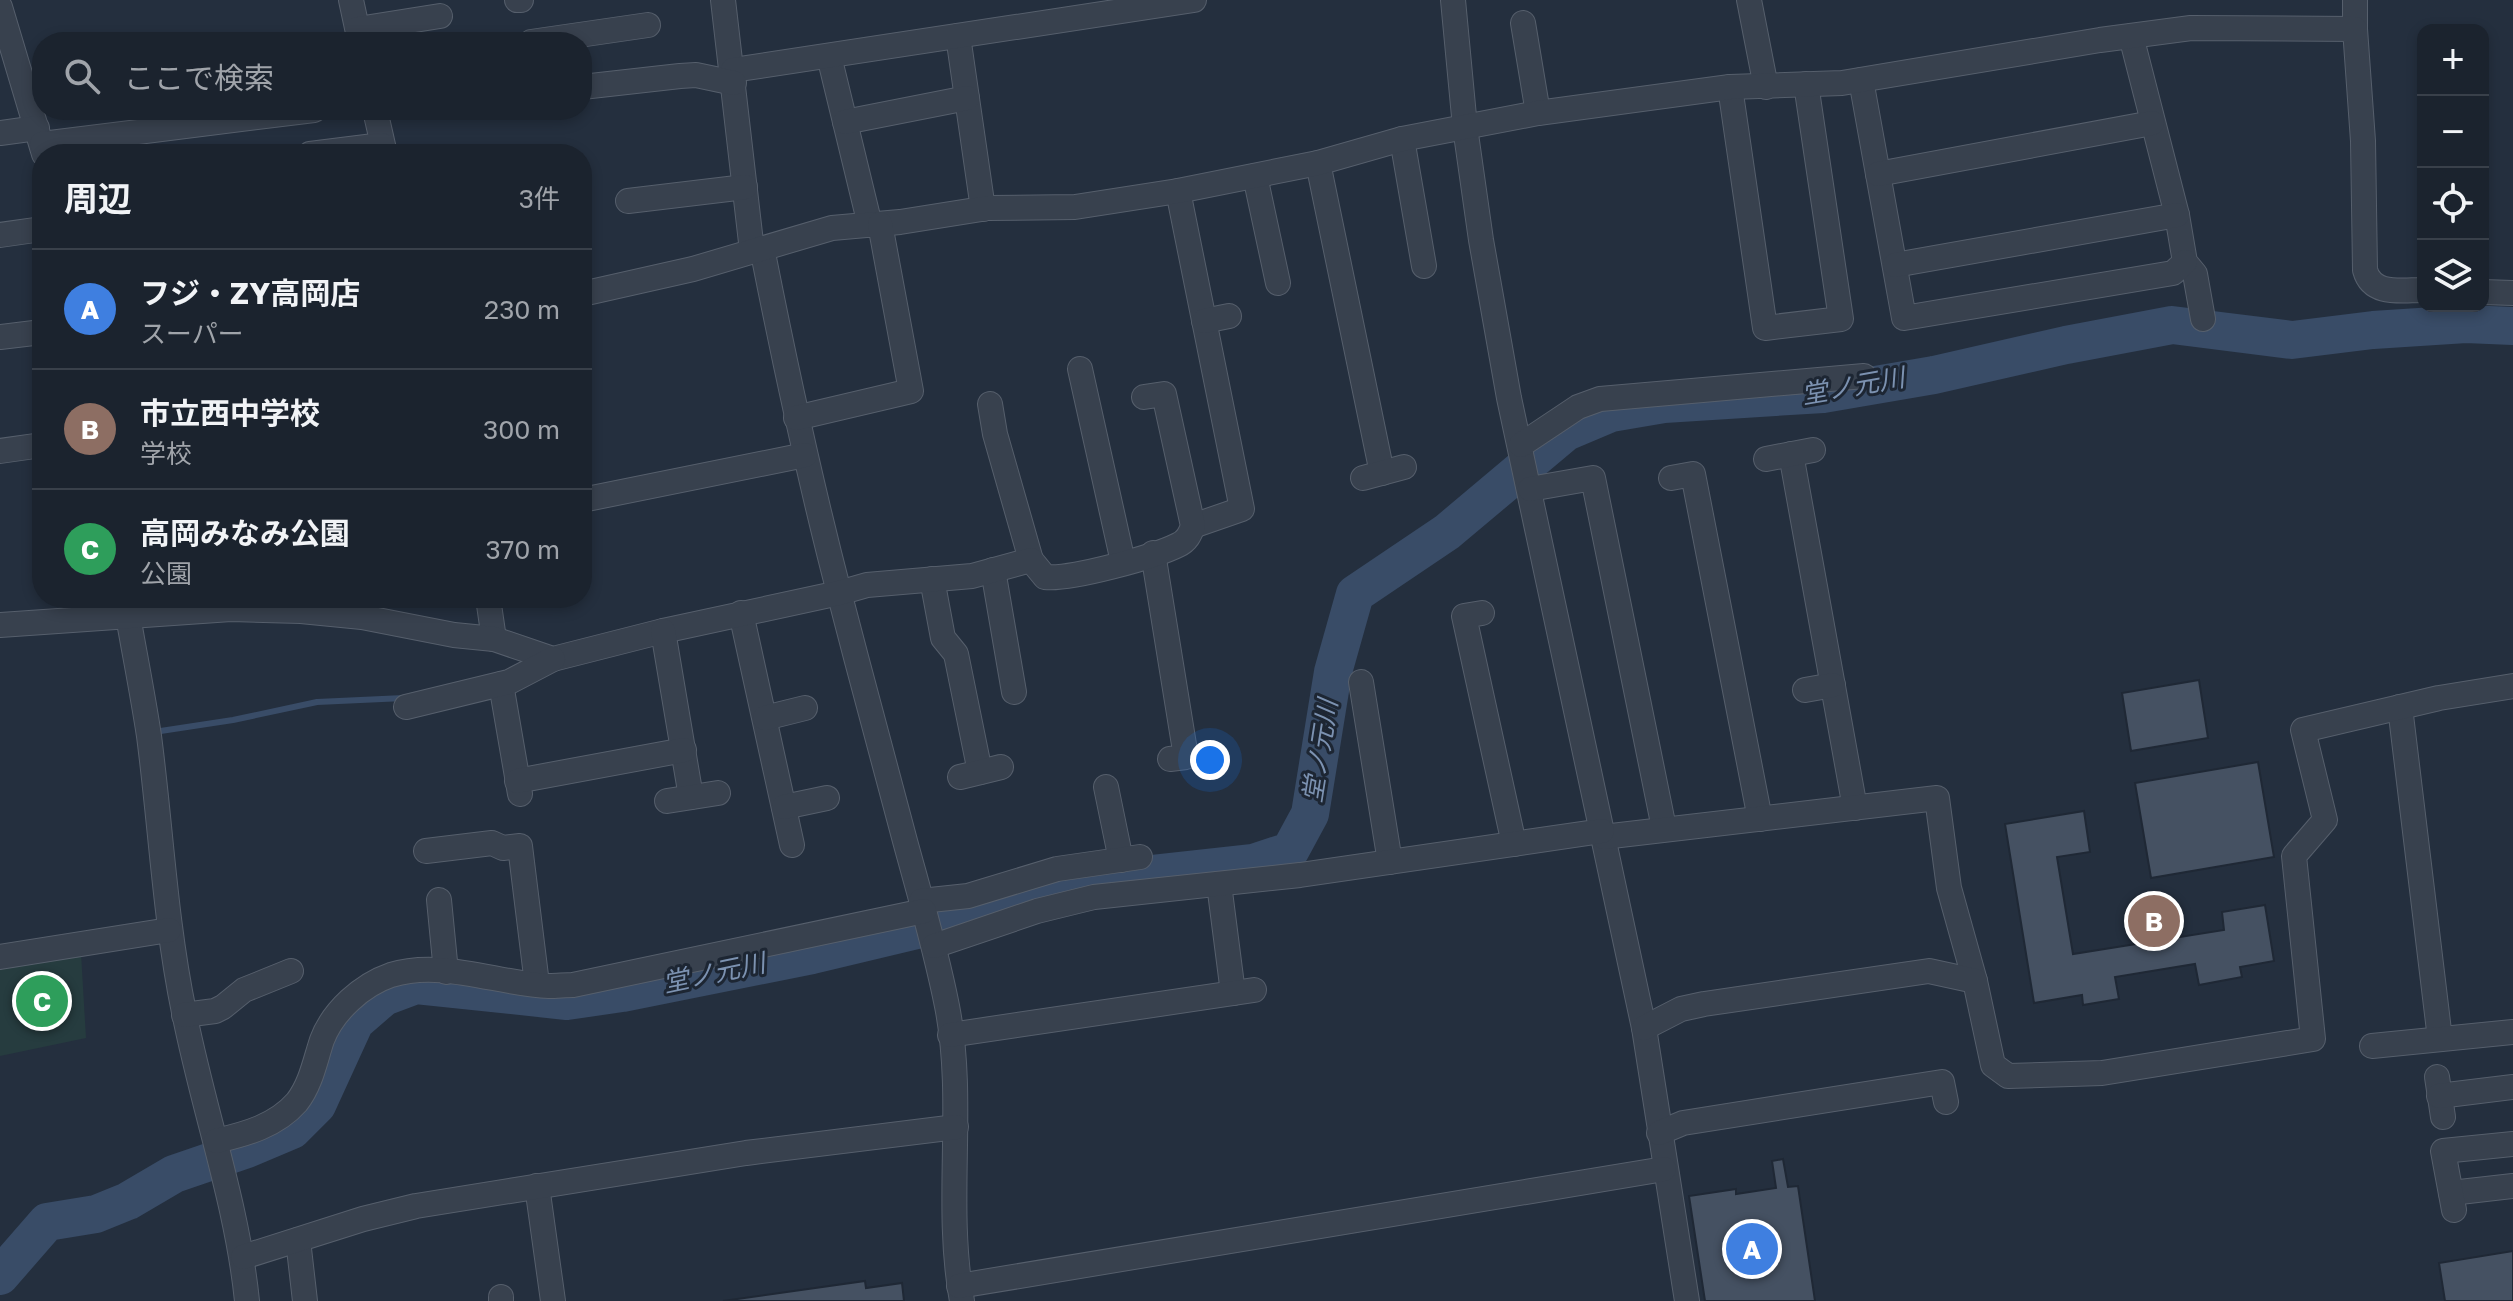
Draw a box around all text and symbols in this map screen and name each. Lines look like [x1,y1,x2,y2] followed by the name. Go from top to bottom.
[2417,24,2489,312] map controls
[2417,24,2489,96] button: +
[32,32,592,120] search box
[60,54,104,98] icon: search
[124,60,274,96] text: ここで検索
[2417,96,2489,168] button: −
[2417,168,2489,240] button: locate
[64,178,132,218] text: 周辺
[519,183,560,214] text: 3件
[2417,240,2489,312] button: layers
[140,275,360,311] text: フジ・ZY高岡店
[81,294,99,325] text: A
[484,294,560,325] text: 230 m
[140,318,244,349] text: スーパー
[1799,361,1910,410] water label: 堂ノ元川
[140,395,320,431] text: 市立西中学校
[81,414,99,445] text: B
[483,414,560,445] text: 300 m
[140,438,192,469] text: 学校
[140,515,350,551] text: 高岡みなみ公園
[81,534,99,565] text: C
[485,534,560,565] text: 370 m
[140,558,192,589] text: 公園
[1296,694,1343,805] water label: 堂ノ元川
[1190,740,1230,780] your location
[2128,891,2180,951] pin: B
[660,946,771,998] water label: 堂ノ元川
[16,971,68,1031] pin: C
[1726,1219,1778,1279] pin: A

